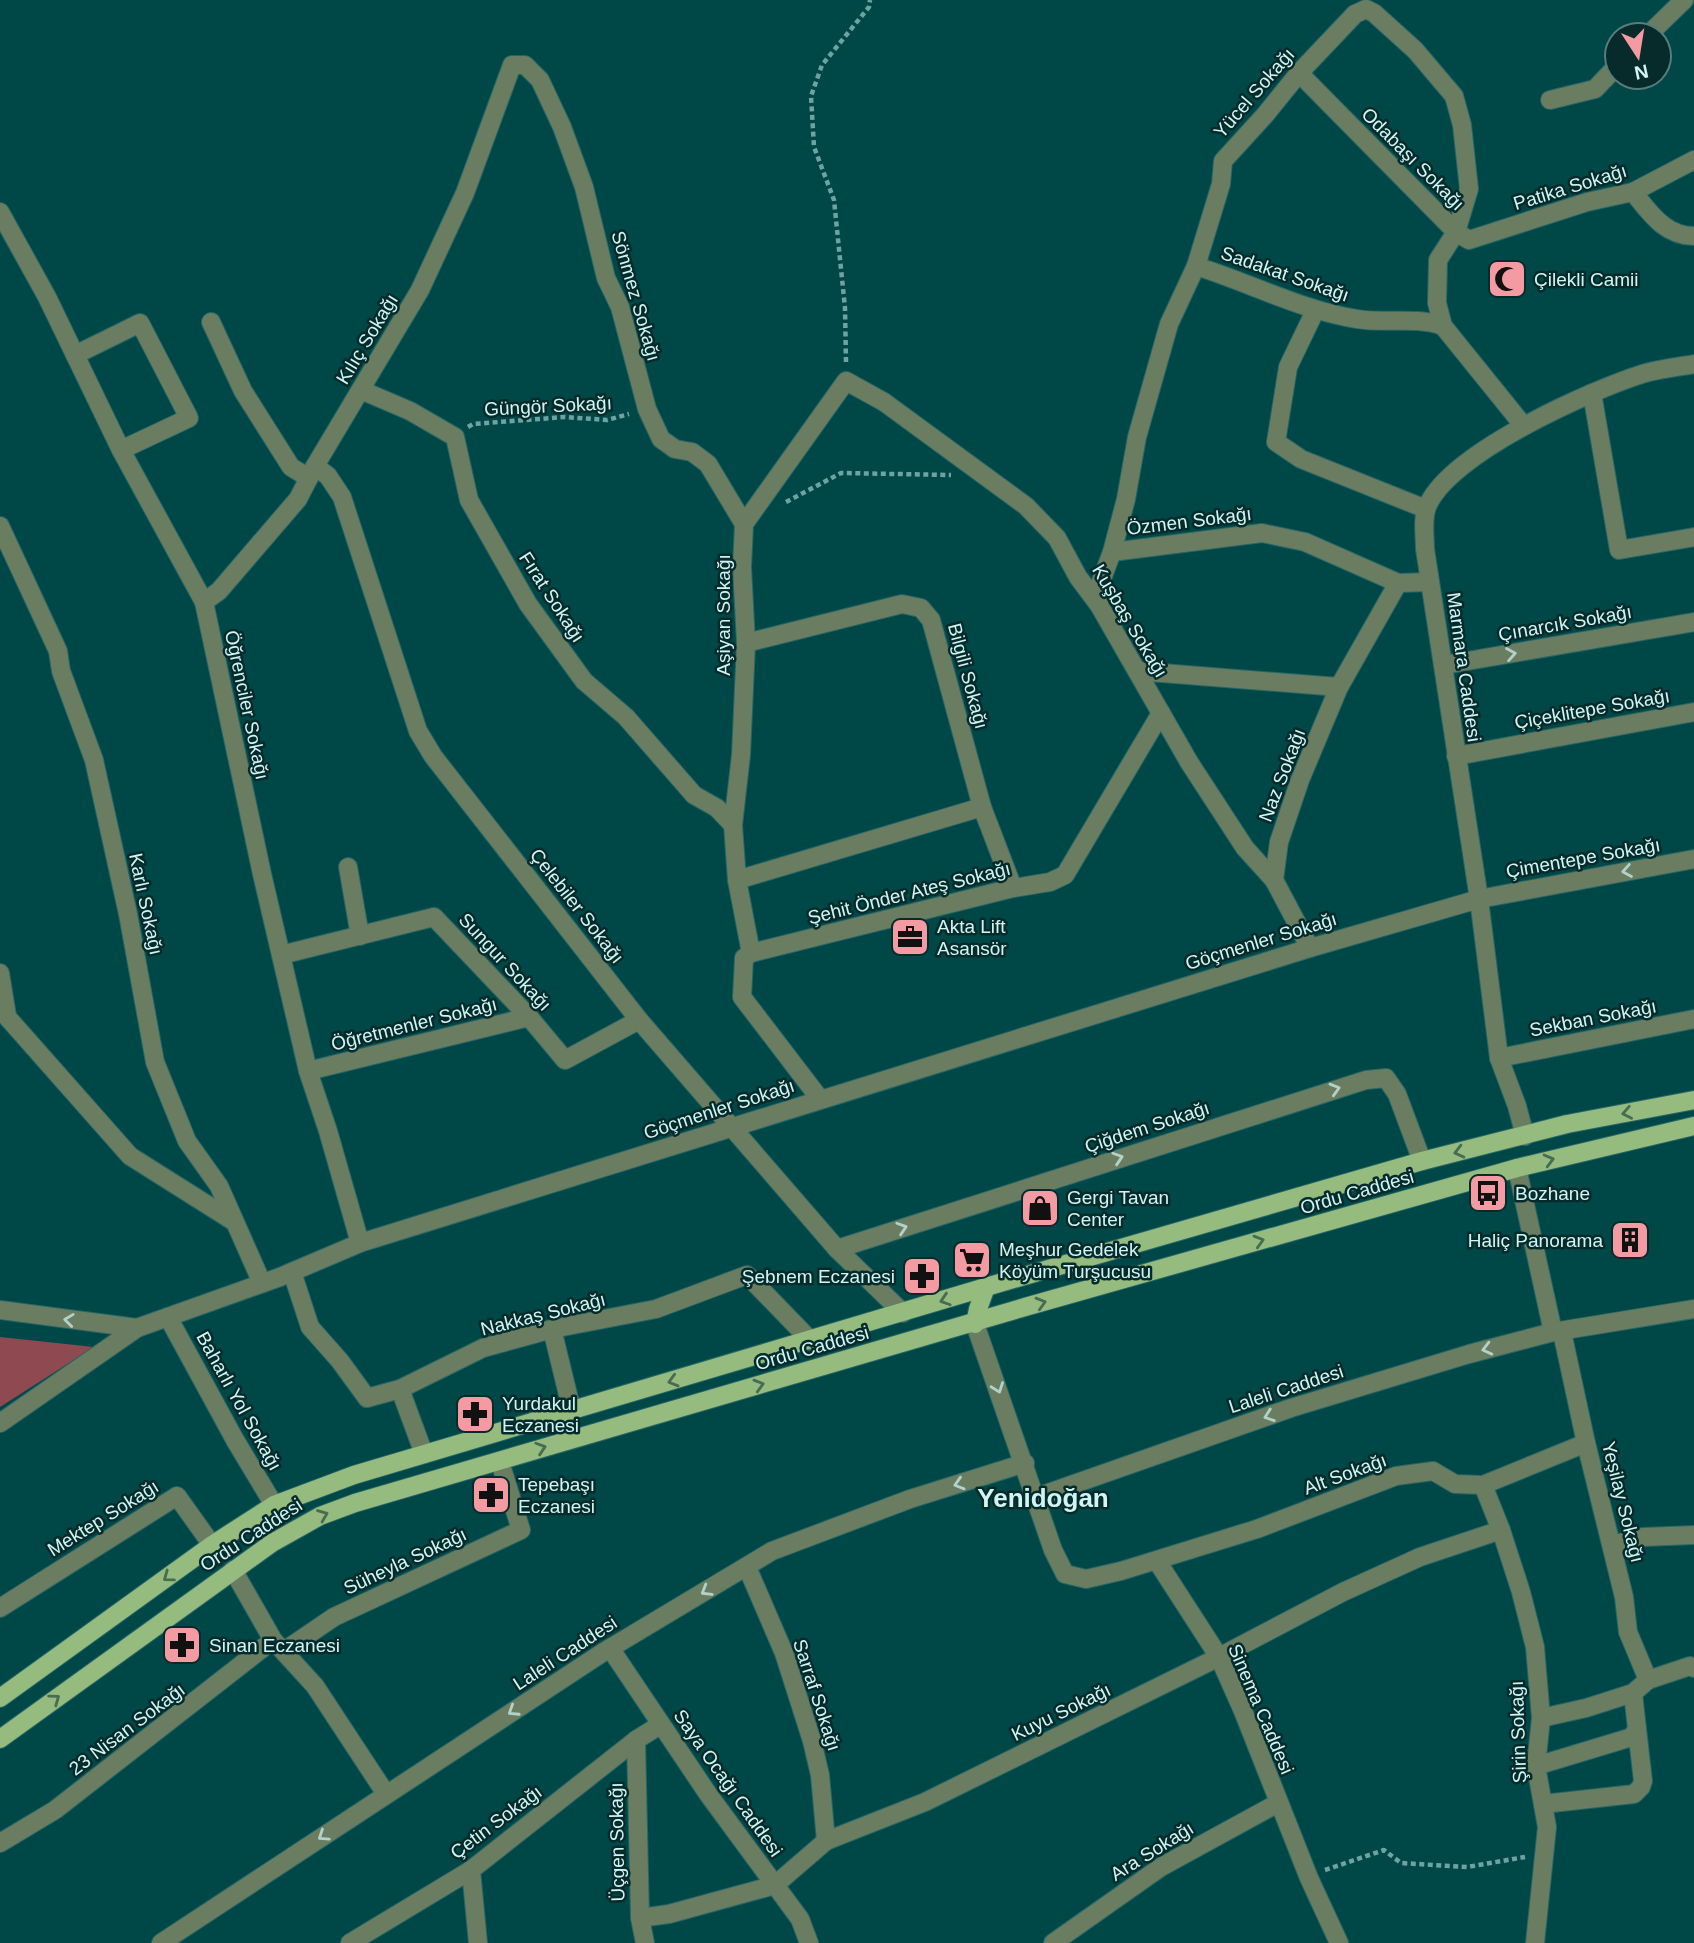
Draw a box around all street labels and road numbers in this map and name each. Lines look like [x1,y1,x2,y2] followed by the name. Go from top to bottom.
[1209,44,1299,142] street label: Yücel Sokağı
[1357,103,1469,215] street label: Odabaşı Sokağı
[1511,160,1629,214] street label: Patika Sokağı
[607,229,665,363] street label: Sönmez Sokağı
[1218,242,1352,306] street label: Sadakat Sokağı
[332,290,402,388] street label: Kılıç Sokağı
[484,392,612,420] street label: Güngör Sokağı
[1125,503,1253,539] street label: Özmen Sokağı
[515,548,589,646] street label: Fırat Sokağı
[713,554,734,676] street label: Aşiyan Sokağı
[1088,561,1172,681] street label: Kuşbaş Sokağı
[1443,591,1485,743] street label: Marmara Caddesi
[1497,601,1633,645] street label: Çınarcık Sokağı
[944,621,992,731] street label: Bilgili Sokağı
[221,628,273,782] street label: Öğrenciler Sokağı
[1513,685,1671,733] street label: Çiçeklitepe Sokağı
[1255,725,1309,825] street label: Naz Sokağı
[1504,834,1662,882] street label: Çimentepe Sokağı
[526,845,628,967] street label: Çelebiler Sokağı
[125,851,167,957] street label: Karlı Sokağı
[806,858,1012,928] street label: Şehit Önder Ateş Sokağı
[1183,908,1339,974] street label: Göçmenler Sokağı
[454,909,556,1015] street label: Sungur Sokağı
[329,993,499,1055] street label: Öğretmenler Sokağı
[1528,995,1658,1041] street label: Sekban Sokağı
[641,1075,797,1143] street label: Göçmenler Sokağı
[1082,1097,1212,1157] street label: Çiğdem Sokağı
[1298,1166,1416,1218] street label: Ordu Caddesi
[478,1288,608,1340] street label: Nakkaş Sokağı
[753,1322,871,1374] street label: Ordu Caddesi
[192,1328,286,1474] street label: Baharlı Yol Sokağı
[1226,1361,1346,1417] street label: Laleli Caddesi
[1598,1439,1648,1565] street label: Yeşilay Sokağı
[1301,1449,1389,1499] street label: Alt Sokağı
[44,1476,162,1560] street label: Mektep Sokağı
[196,1494,306,1576] street label: Ordu Caddesi
[340,1523,470,1599] street label: Süheyla Sokağı
[509,1612,621,1694] street label: Laleli Caddesi
[789,1637,845,1753] street label: Sarraf Sokağı
[1224,1641,1298,1777] street label: Sinema Caddesi
[65,1679,189,1779] street label: 23 Nisan Sokağı
[1008,1679,1114,1745] street label: Kuyu Sokağı
[1506,1680,1530,1784] street label: Şirin Sokağı
[669,1706,787,1860] street label: Saya Ocağı Caddesi
[446,1781,546,1863] street label: Çetin Sokağı
[605,1782,629,1902] street label: Üçgen Sokağı
[1107,1817,1197,1885] street label: Ara Sokağı

